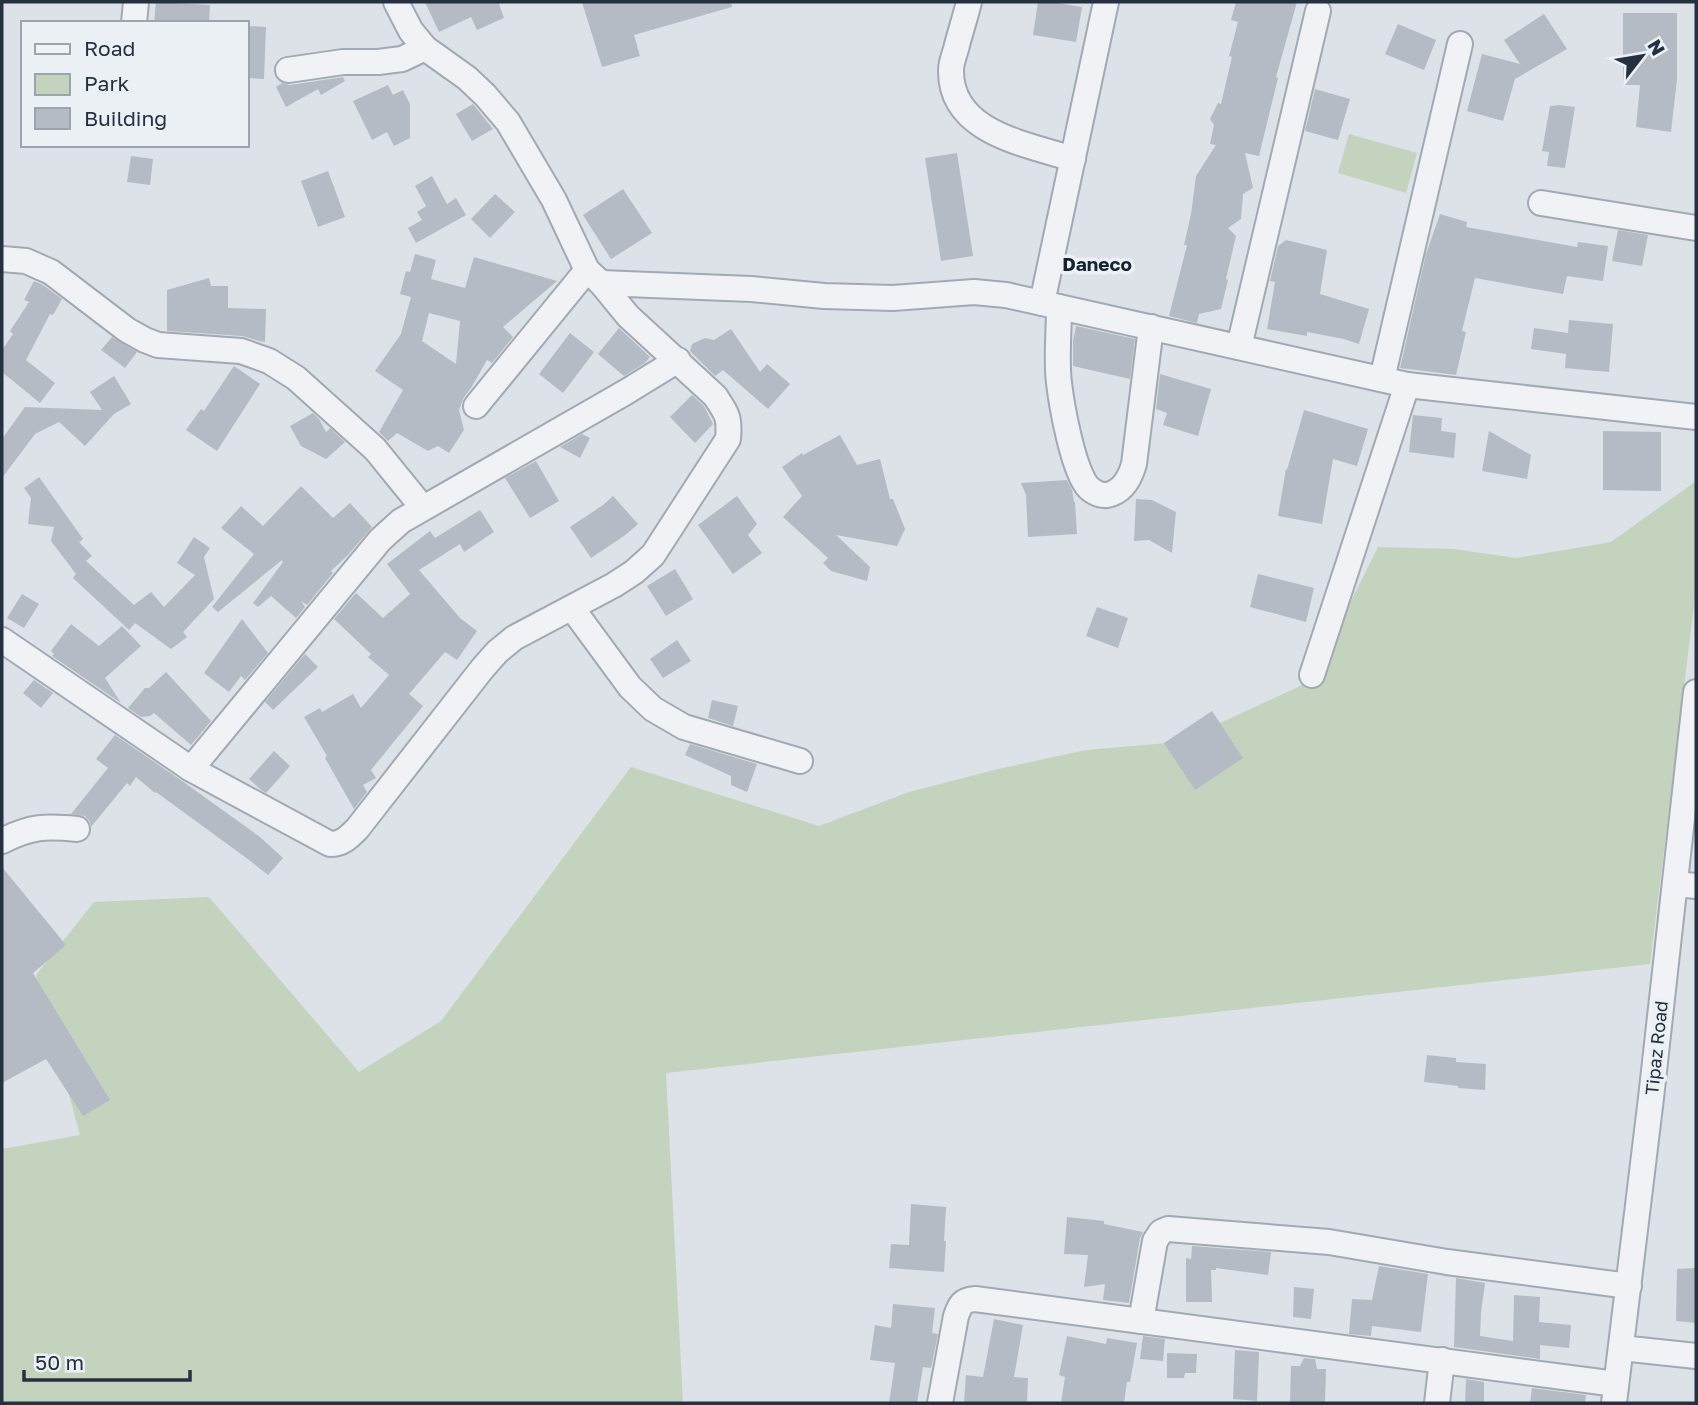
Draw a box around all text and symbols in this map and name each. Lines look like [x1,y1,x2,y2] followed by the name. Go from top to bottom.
[21,21,248,147] legend
[1607,21,1677,91] north arrow
[84,35,135,61] text: Road
[1643,35,1671,59] text: N
[84,70,130,96] text: Park
[84,105,167,131] text: Building
[1062,252,1132,275] district label: Daneco
[1640,999,1672,1096] street label: Tipaz Road
[24,1338,191,1382] scale bar
[35,1349,84,1375] text: 50 m

